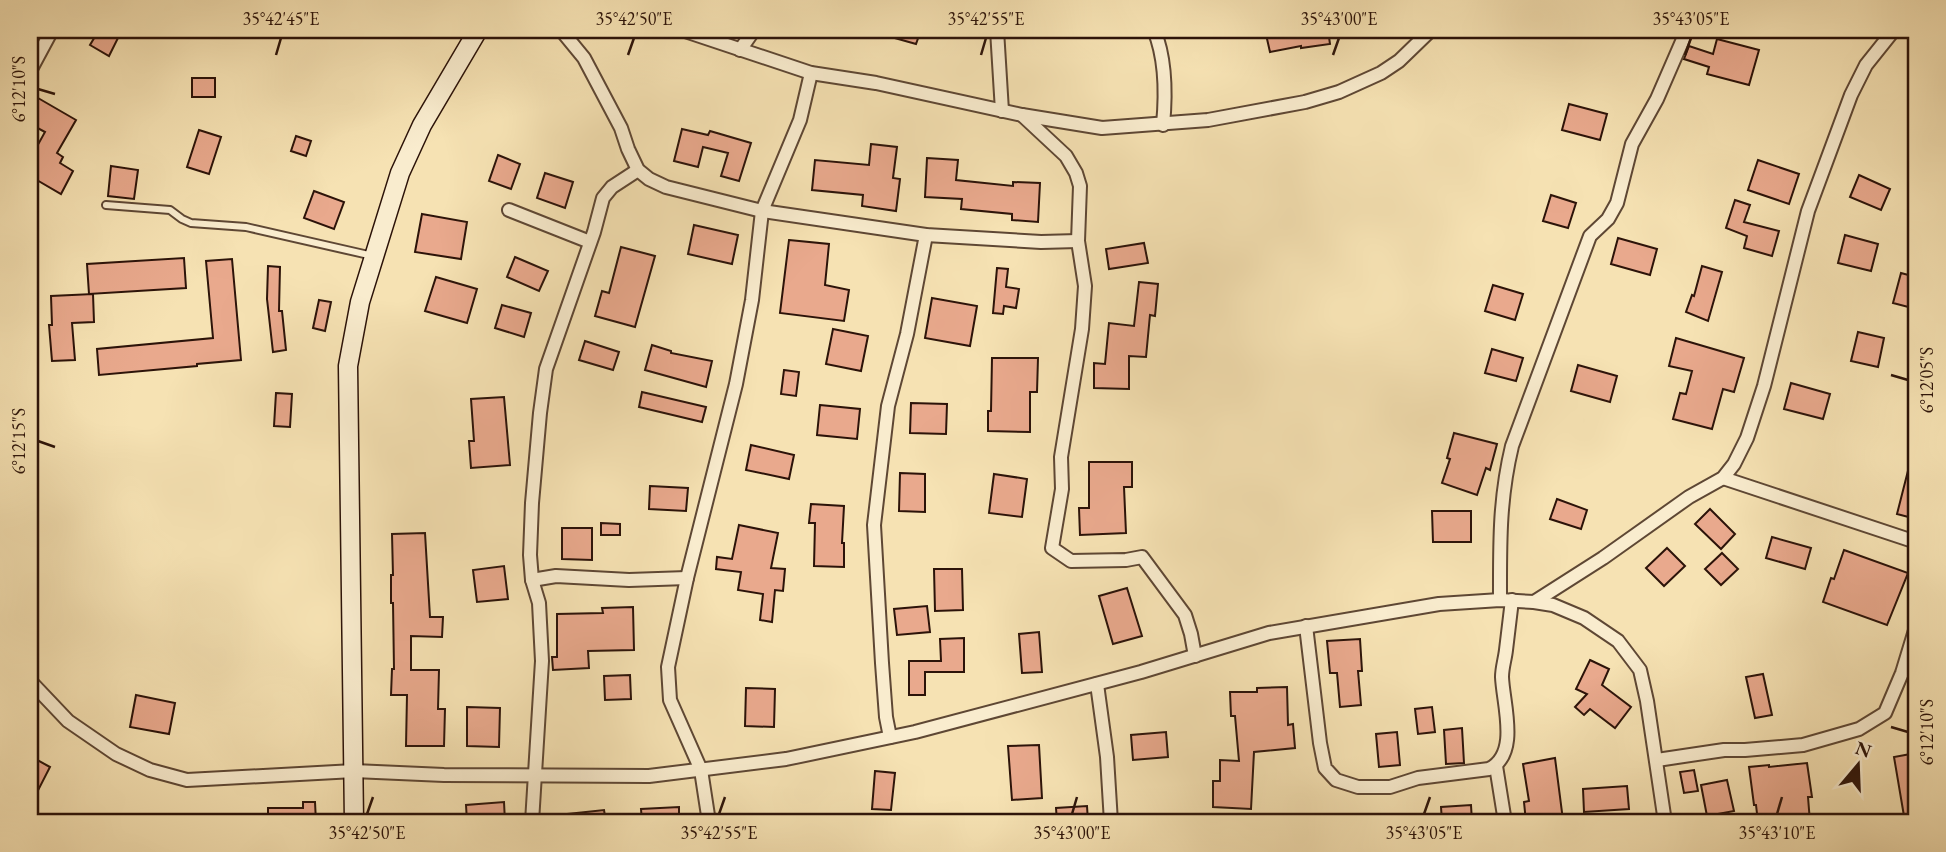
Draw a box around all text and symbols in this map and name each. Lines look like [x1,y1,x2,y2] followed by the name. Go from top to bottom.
[243,7,319,30] text: 35°42'45"E
[596,7,672,30] text: 35°42'50"E
[948,7,1024,30] text: 35°42'55"E
[1301,7,1377,30] text: 35°43'00"E
[1653,7,1729,30] text: 35°43'05"E
[7,56,30,122] text: 6°12'10"S
[1915,347,1938,413] text: 6°12'05"S
[7,408,30,474] text: 6°12'15"S
[1915,699,1938,765] text: 6°12'10"S
[1824,730,1894,800] north arrow
[1852,735,1875,764] text: N
[329,821,405,844] text: 35°42'50"E
[681,821,757,844] text: 35°42'55"E
[1034,821,1110,844] text: 35°43'00"E
[1386,821,1462,844] text: 35°43'05"E
[1739,821,1815,844] text: 35°43'10"E

